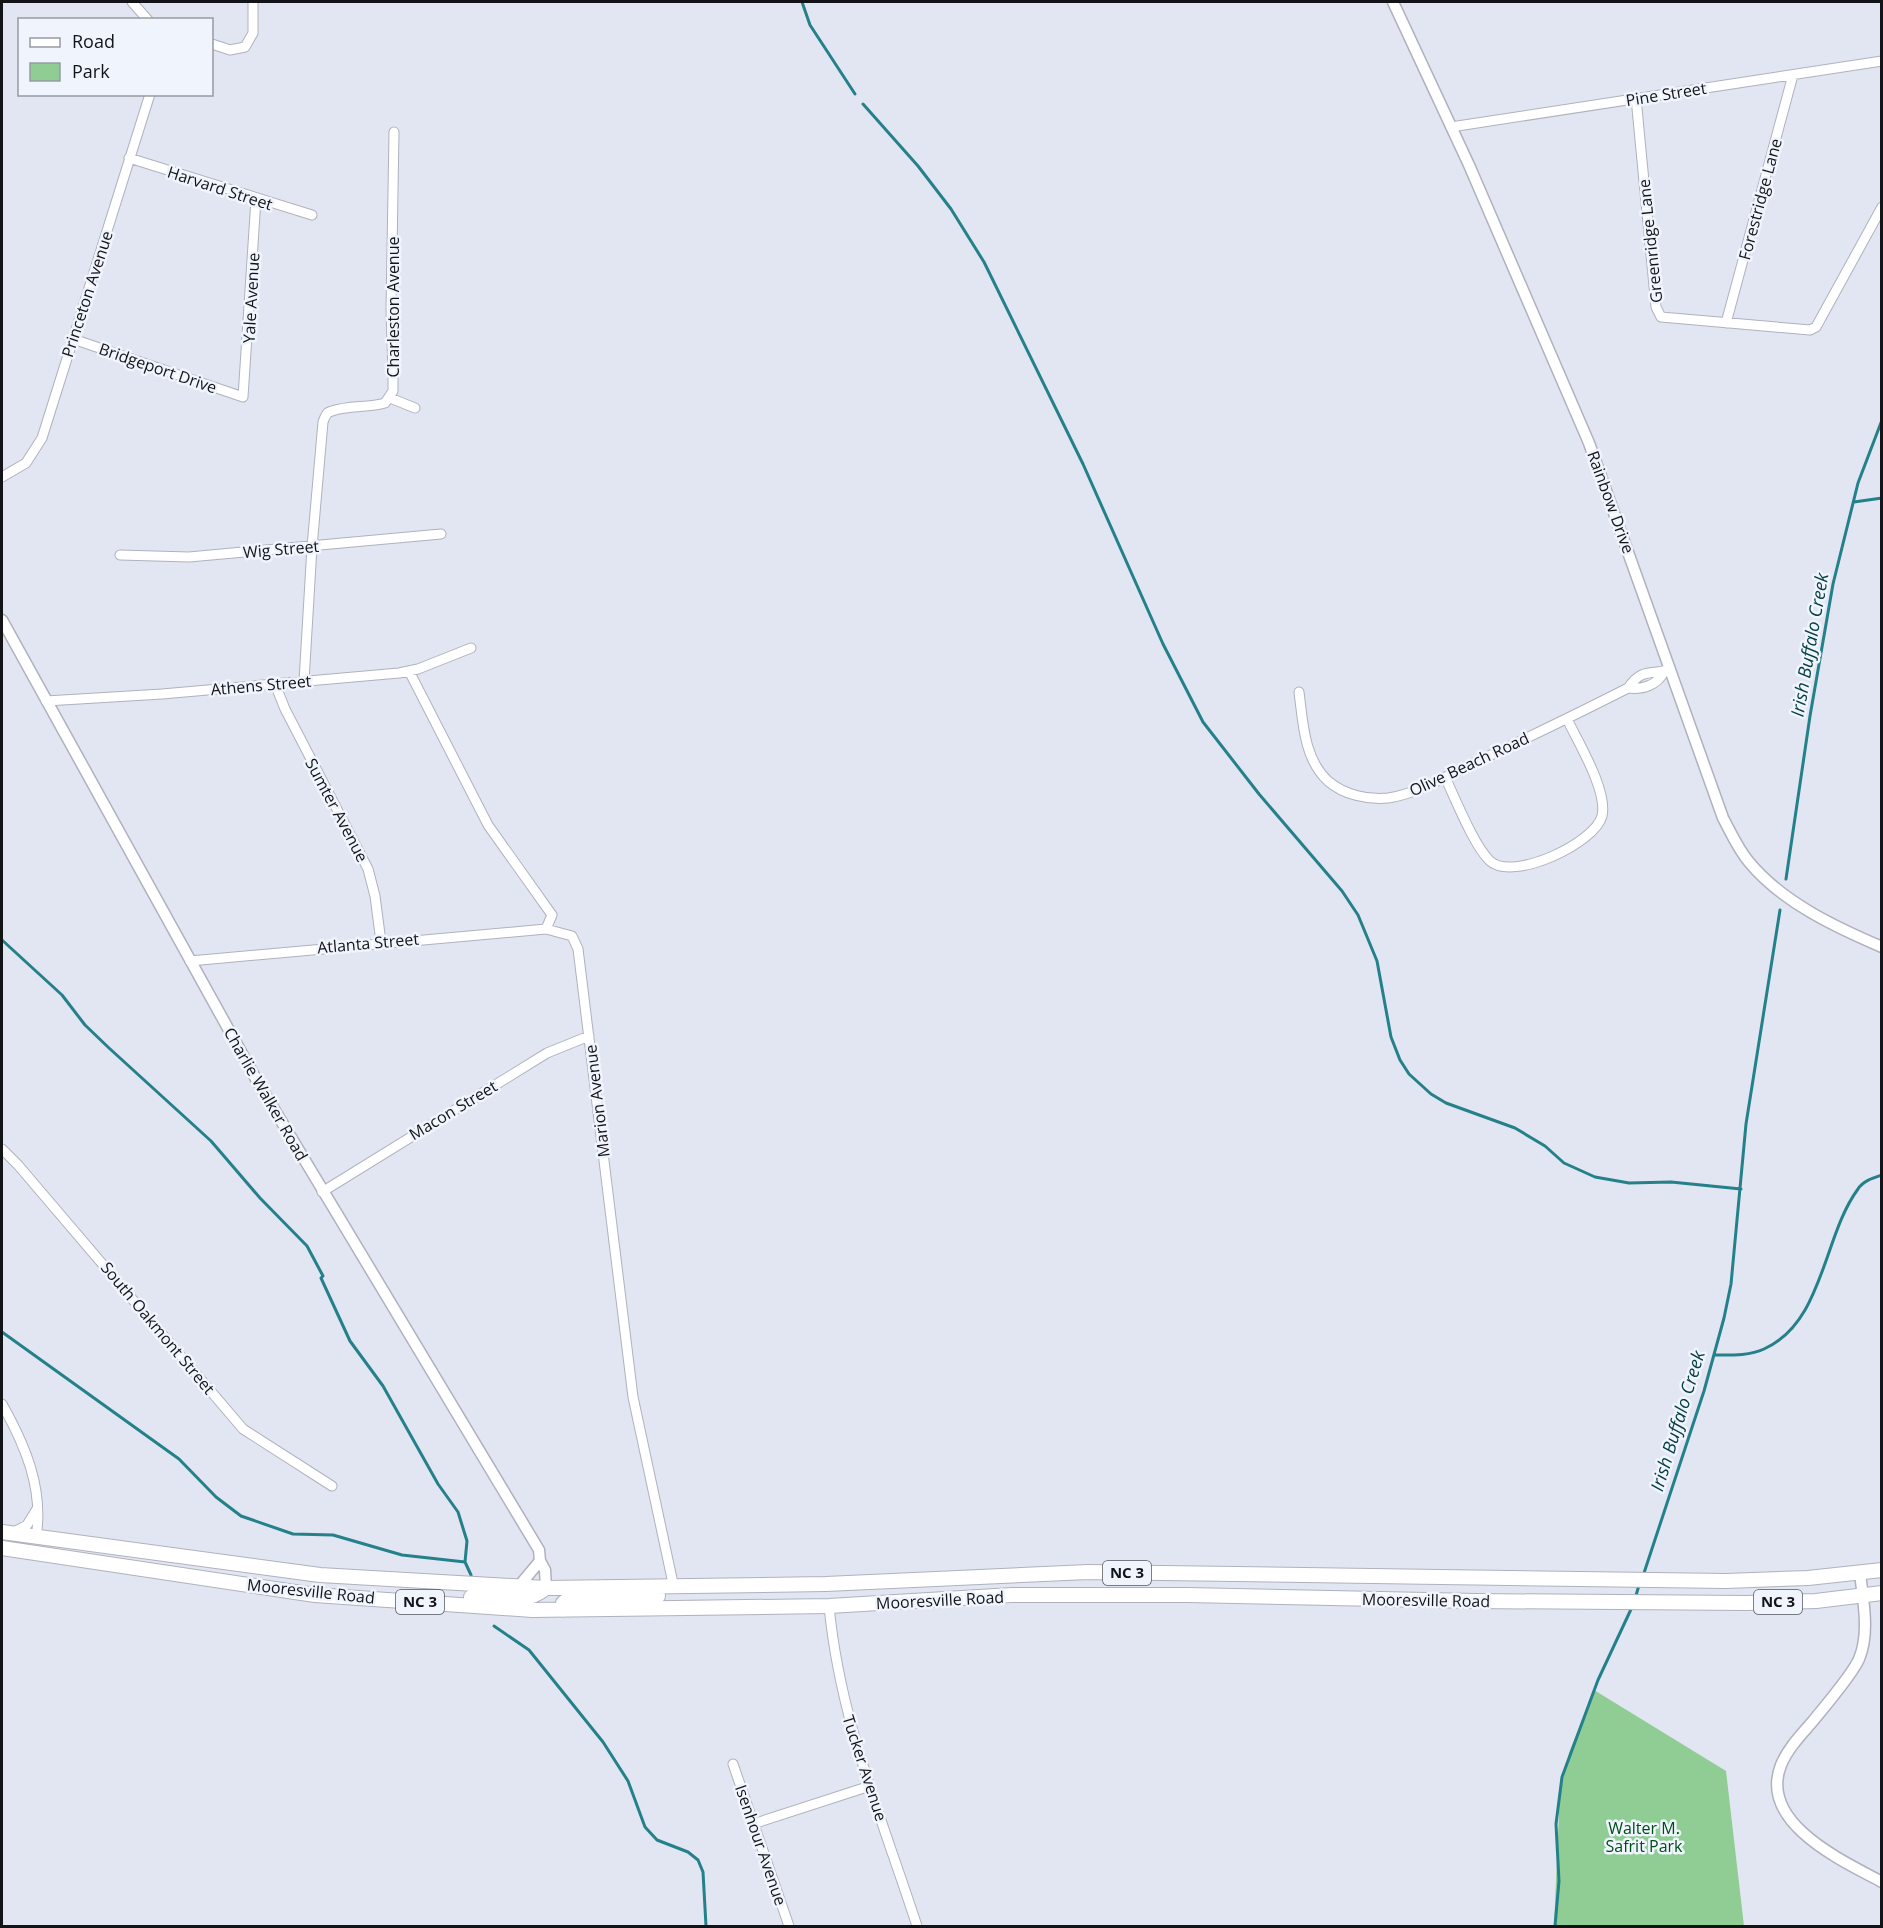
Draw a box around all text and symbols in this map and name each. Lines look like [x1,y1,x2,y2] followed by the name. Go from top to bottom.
[18,18,213,96] legend
[72,29,115,53] text: Road
[72,59,110,83] text: Park
[1624,77,1708,111] street label: Pine Street
[1733,136,1787,262] street label: Forestridge Lane
[165,161,276,215] street label: Harvard Street
[1633,178,1667,304] street label: Greenridge Lane
[56,228,118,360] street label: Princeton Avenue
[382,237,404,377] street label: Charleston Avenue
[238,252,264,344] street label: Yale Avenue
[96,338,220,398] street label: Bridgeport Drive
[1582,448,1640,556] street label: Rainbow Drive
[242,535,320,563] street label: Wig Street
[1785,570,1834,719] water label: Irish Buffalo Creek
[210,670,313,700] street label: Athens Street
[1406,727,1532,801] street label: Olive Beach Road
[300,754,374,866] street label: Sumter Avenue
[316,928,420,958] street label: Atlanta Street
[219,1023,313,1165] street label: Charlie Walker Road
[579,1043,615,1158] street label: Marion Avenue
[405,1075,501,1145] street label: Macon Street
[96,1257,220,1399] street label: South Oakmont Street
[1644,1346,1710,1494] water label: Irish Buffalo Creek
[1103,1561,1151,1585] road number: NC 3
[246,1573,376,1609] street label: Mooresville Road
[875,1586,1005,1614] street label: Mooresville Road
[1362,1588,1490,1612] street label: Mooresville Road
[396,1590,444,1614] road number: NC 3
[1754,1590,1802,1614] road number: NC 3
[838,1712,892,1824] street label: Tucker Avenue
[730,1782,792,1908] street label: Isenhour Avenue
[1606,1817,1683,1857] park label: Walter M. Safrit Park

